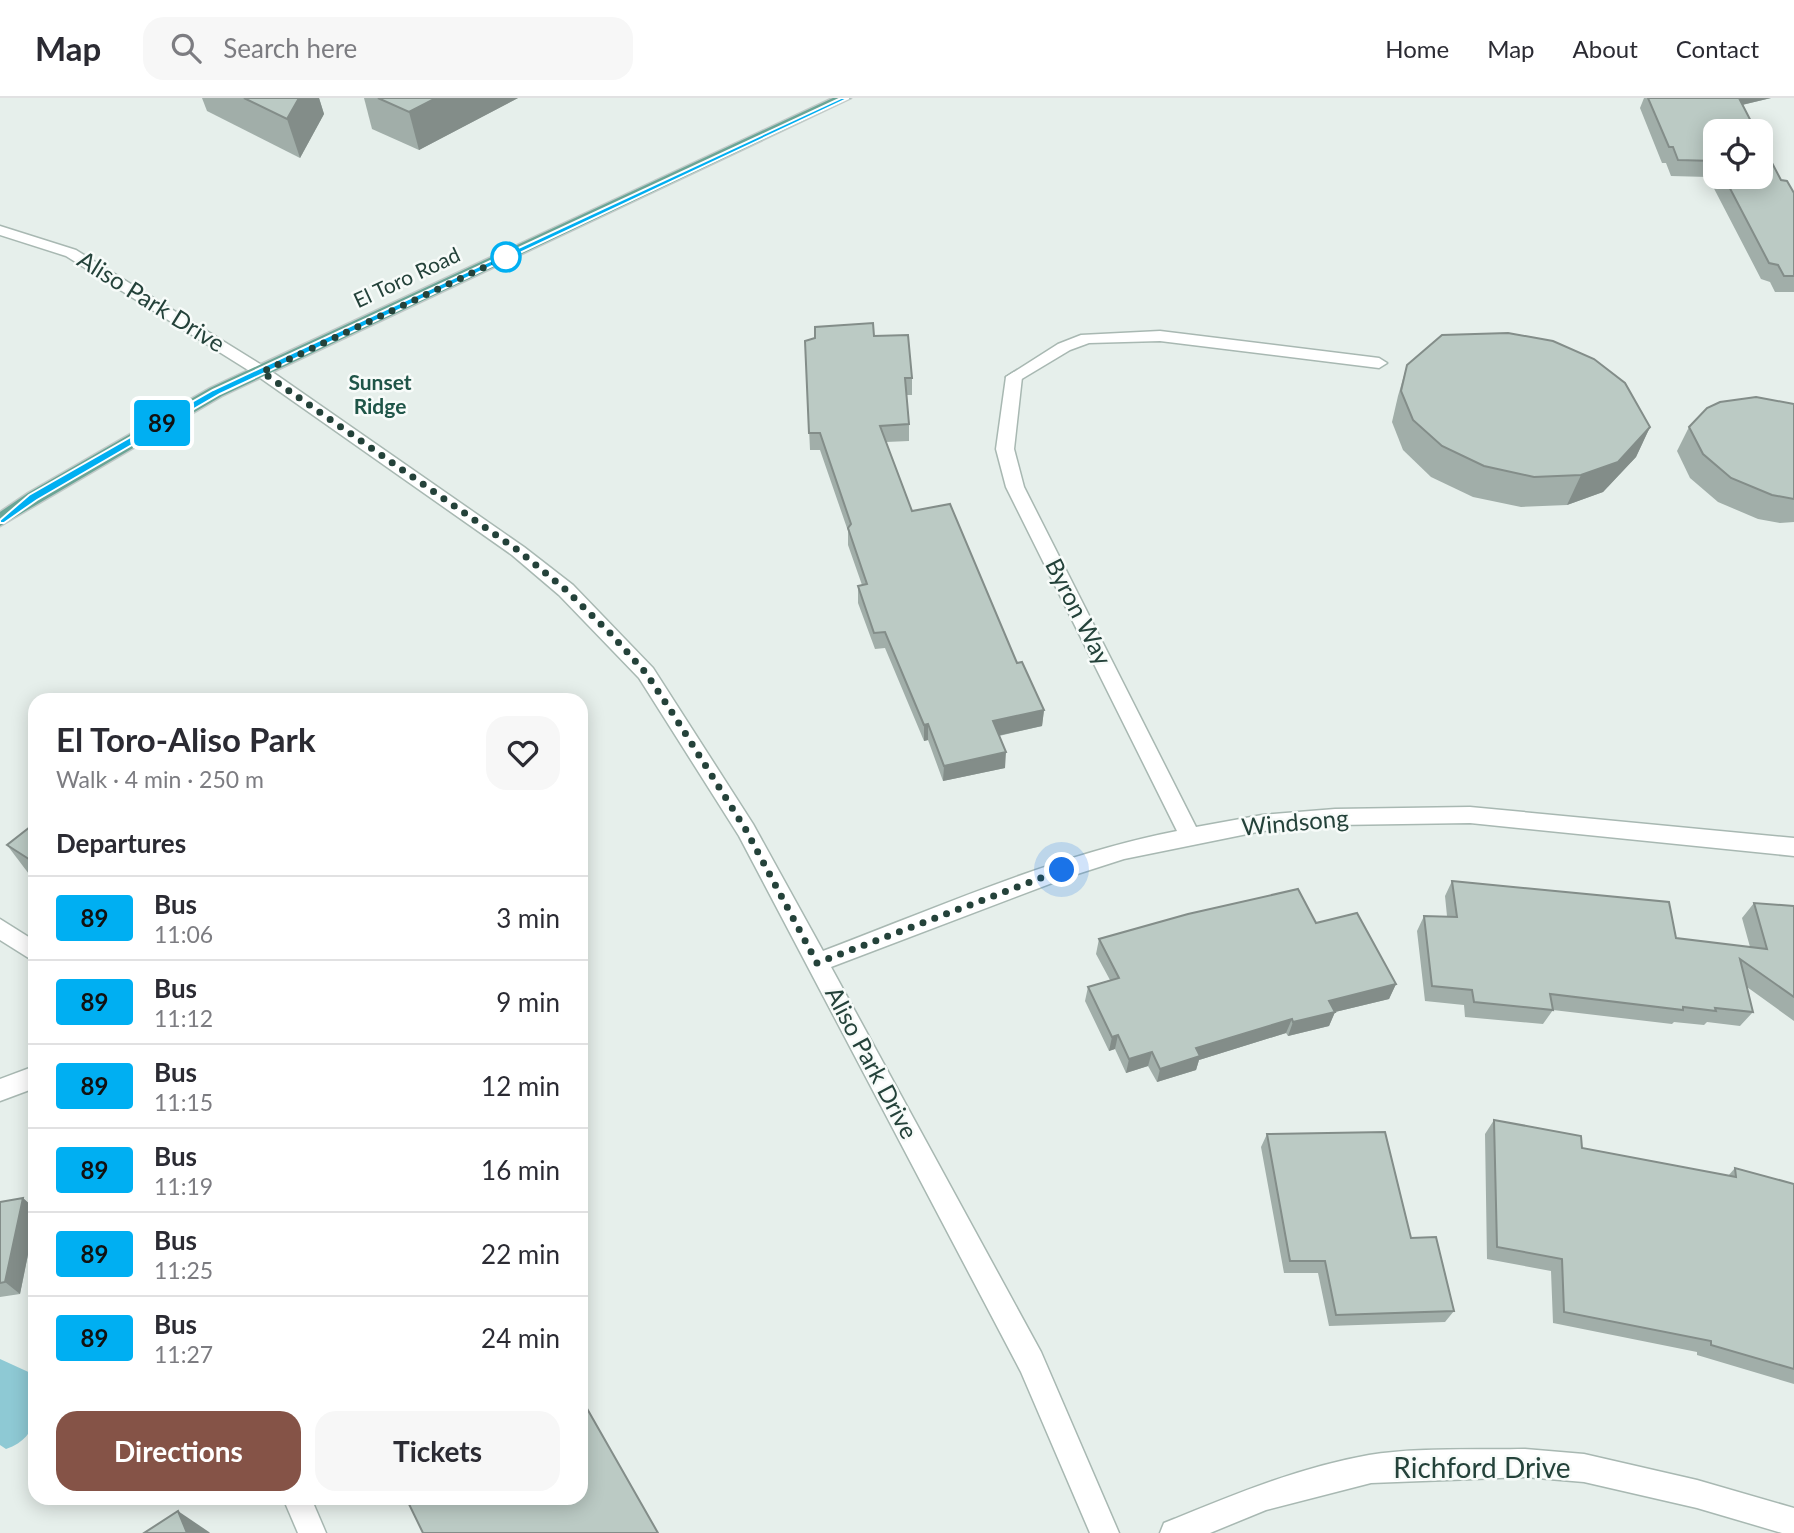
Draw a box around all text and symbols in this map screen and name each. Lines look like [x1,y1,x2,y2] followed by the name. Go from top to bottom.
[143,17,633,80] search box
[35,28,101,68] text: Map
[167,29,205,67] icon: search
[223,32,357,64] text: Search here
[1385,34,1449,63] text: Home
[1487,34,1535,63] text: Map
[1573,34,1638,63] text: About
[1676,34,1759,63] text: Contact
[1703,119,1773,189] map controls
[1703,119,1773,189] button: locate
[349,241,464,312] street label: El Toro Road
[491,242,521,272] unlabelled marker
[73,244,231,358] street label: Aliso Park Drive
[348,369,412,418] district label: Sunset Ridge
[130,400,194,446] line badge: 89
[148,408,176,437] text: 89
[1040,553,1119,670] street label: Byron Way
[486,716,560,790] button: heart
[56,719,316,759] text: El Toro-Aliso Park
[56,765,264,793] text: Walk · 4 min · 250 m
[1240,802,1350,841] street label: Windsong
[56,827,186,859] text: Departures
[1044,852,1079,887] your location
[154,888,197,920] text: Bus
[496,902,560,934] text: 3 min
[81,903,108,932] text: 89
[154,920,213,948] text: 11:06
[154,972,197,1004] text: Bus
[820,981,925,1143] street label: Aliso Park Drive
[496,986,560,1018] text: 9 min
[81,987,108,1016] text: 89
[154,1004,213,1032] text: 11:12
[154,1056,197,1088] text: Bus
[481,1070,560,1102] text: 12 min
[81,1071,108,1100] text: 89
[154,1088,213,1116] text: 11:15
[154,1140,197,1172] text: Bus
[481,1154,560,1186] text: 16 min
[81,1155,108,1184] text: 89
[154,1172,213,1200] text: 11:19
[154,1224,197,1256] text: Bus
[481,1238,560,1270] text: 22 min
[81,1239,108,1268] text: 89
[154,1256,213,1284] text: 11:25
[154,1308,197,1340] text: Bus
[481,1322,560,1354] text: 24 min
[81,1323,108,1352] text: 89
[154,1340,213,1368] text: 11:27
[56,1411,301,1491] button: Directions
[315,1411,560,1491] button: Tickets
[1393,1450,1571,1484] street label: Richford Drive

